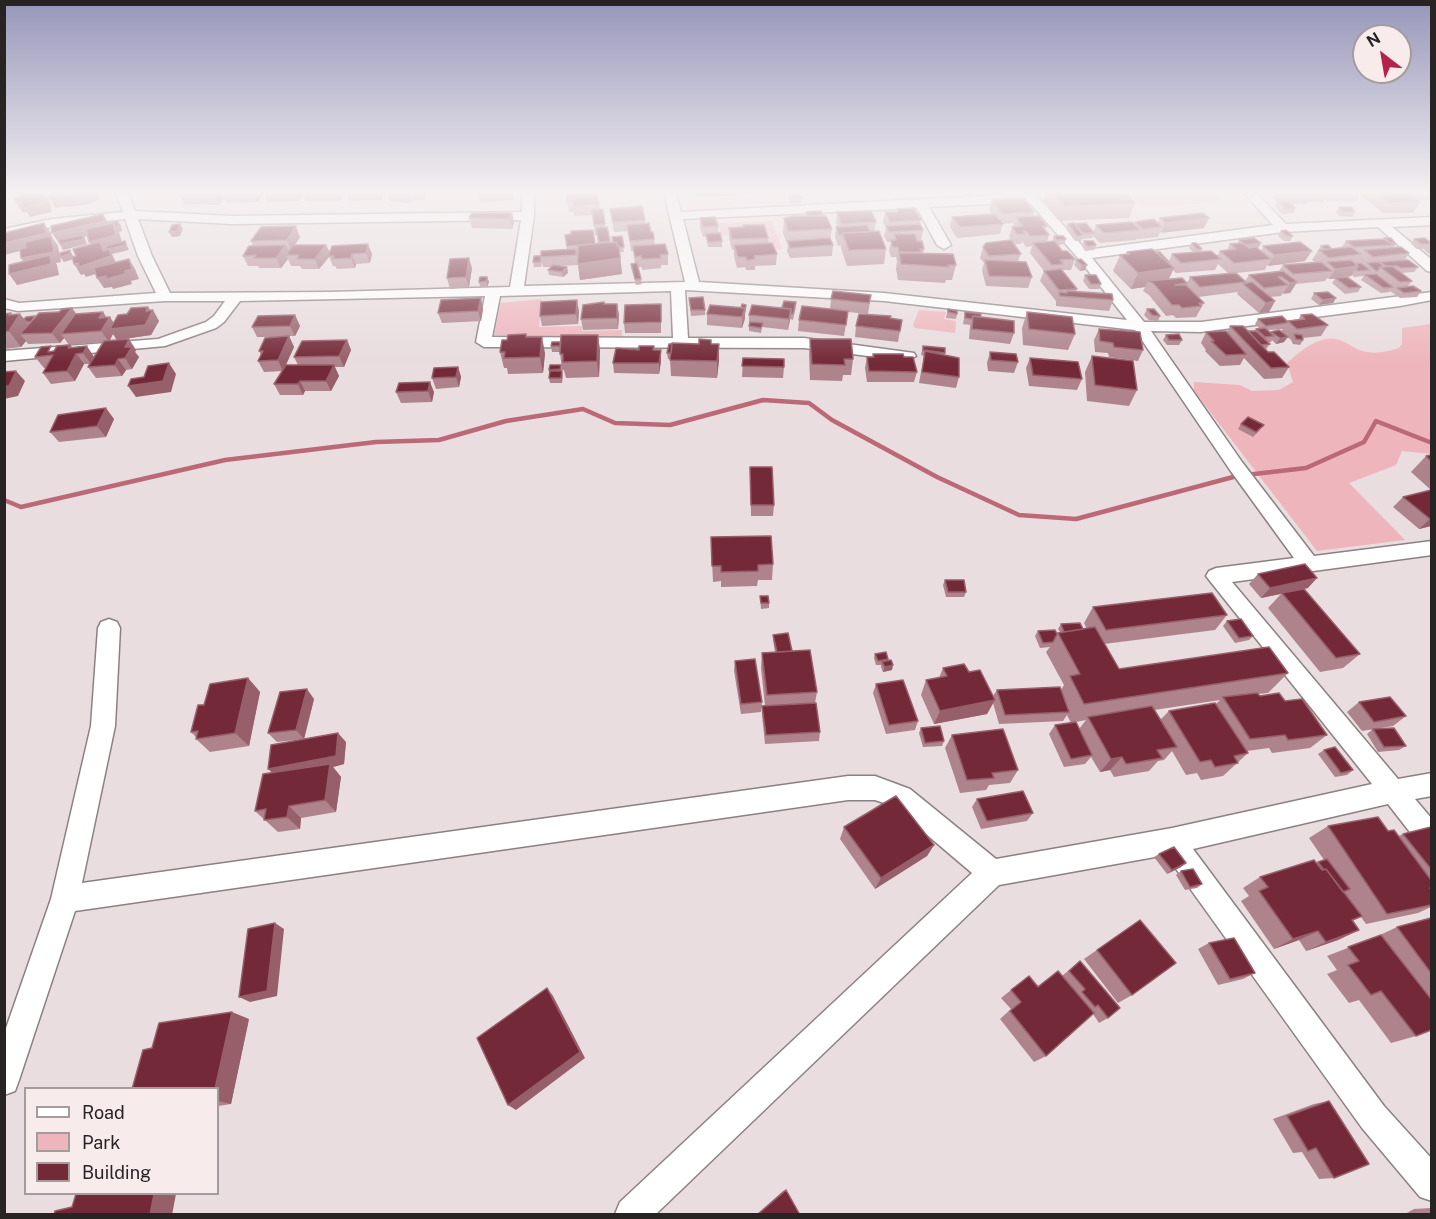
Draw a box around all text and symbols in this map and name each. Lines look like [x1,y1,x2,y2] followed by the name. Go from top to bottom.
[1352,24,1412,84] north arrow
[1363,28,1384,51] text: N
[24,1087,219,1195] legend
[82,1102,125,1123] text: Road
[82,1132,120,1153] text: Park
[82,1162,151,1183] text: Building

